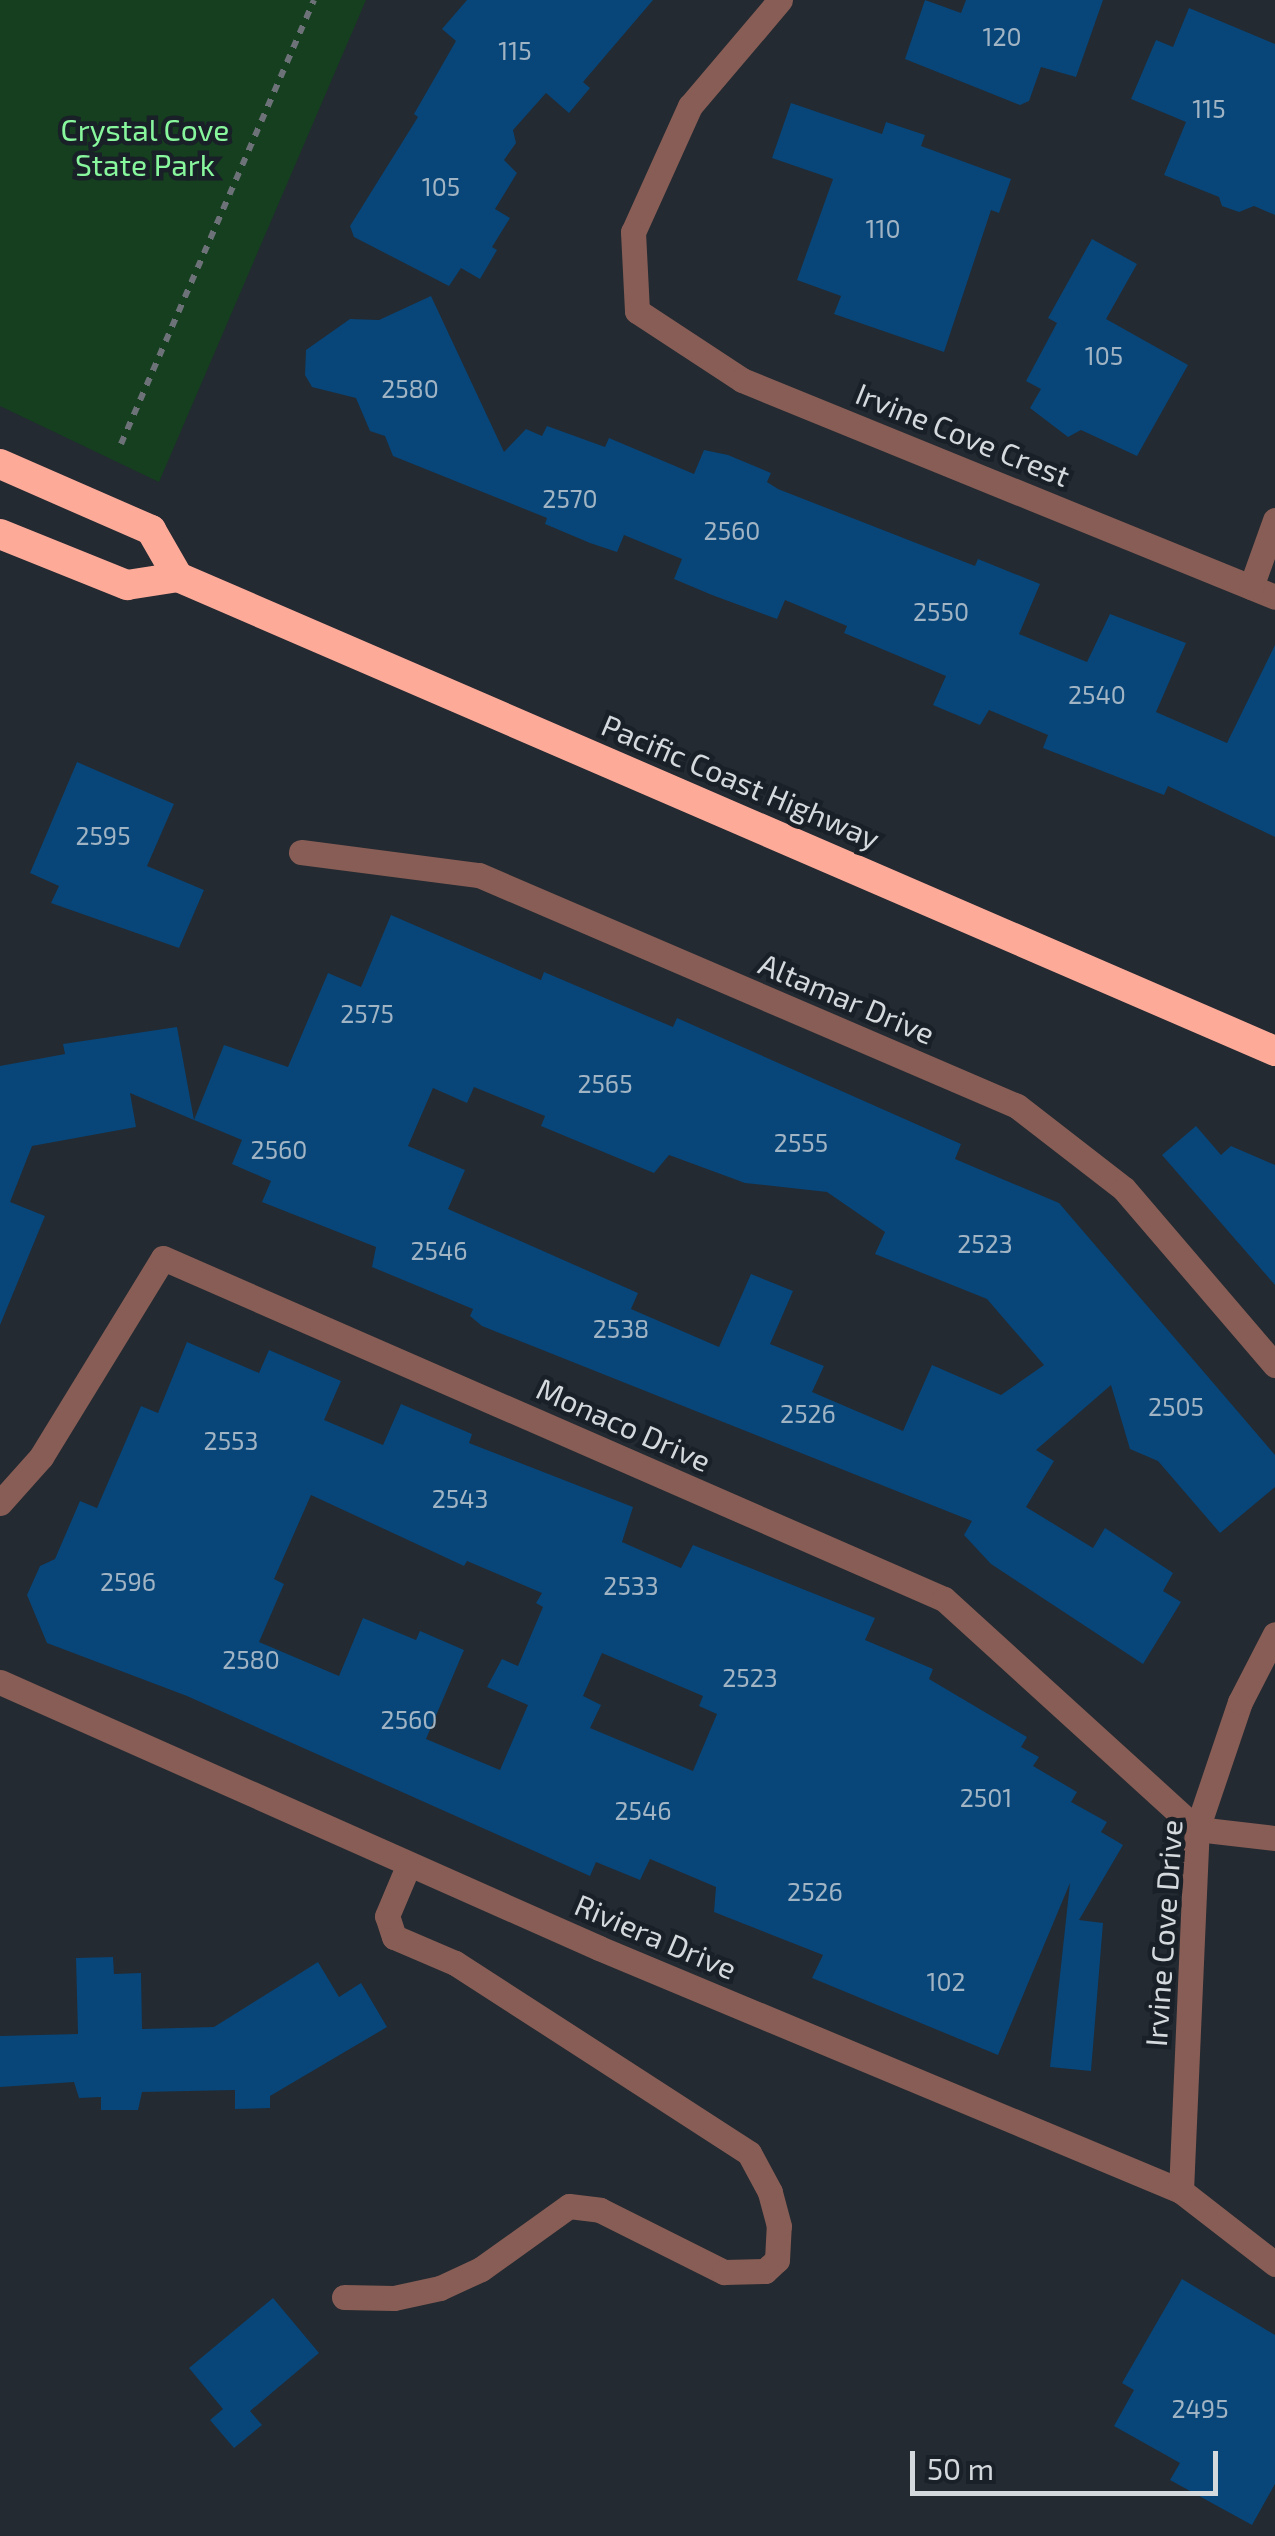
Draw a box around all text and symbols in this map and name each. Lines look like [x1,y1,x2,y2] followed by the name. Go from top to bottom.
[982,21,1022,51] house number: 120
[498,35,532,65] house number: 115
[1192,93,1226,123] house number: 115
[60,111,230,182] park label: Crystal Cove State Park
[422,171,460,201] house number: 105
[866,213,900,243] house number: 110
[1085,340,1123,370] house number: 105
[381,373,439,403] house number: 2580
[851,375,1075,493] street label: Irvine Cove Crest
[542,483,598,513] house number: 2570
[704,515,760,545] house number: 2560
[913,596,969,626] house number: 2550
[1068,679,1126,709] house number: 2540
[597,706,885,856] street label: Pacific Coast Highway
[75,820,131,850] house number: 2595
[753,945,941,1051] street label: Altamar Drive
[340,998,394,1028] house number: 2575
[577,1068,633,1098] house number: 2565
[774,1127,828,1157] house number: 2555
[251,1134,307,1164] house number: 2560
[957,1228,1013,1258] house number: 2523
[410,1235,468,1265] house number: 2546
[593,1313,649,1343] house number: 2538
[531,1370,717,1478] street label: Monaco Drive
[1148,1391,1204,1421] house number: 2505
[780,1398,836,1428] house number: 2526
[204,1425,258,1455] house number: 2553
[432,1483,488,1513] house number: 2543
[100,1566,156,1596] house number: 2596
[603,1570,659,1600] house number: 2533
[222,1644,280,1674] house number: 2580
[722,1662,778,1692] house number: 2523
[381,1704,437,1734] house number: 2560
[960,1782,1012,1812] house number: 2501
[614,1795,672,1825] house number: 2546
[1137,1818,1189,2048] street label: Irvine Cove Drive
[787,1876,843,1906] house number: 2526
[570,1886,742,1986] street label: Riviera Drive
[926,1966,966,1996] house number: 102
[1171,2393,1229,2423] house number: 2495
[915,2431,1222,2493] scale bar
[927,2450,994,2486] text: 50 m

